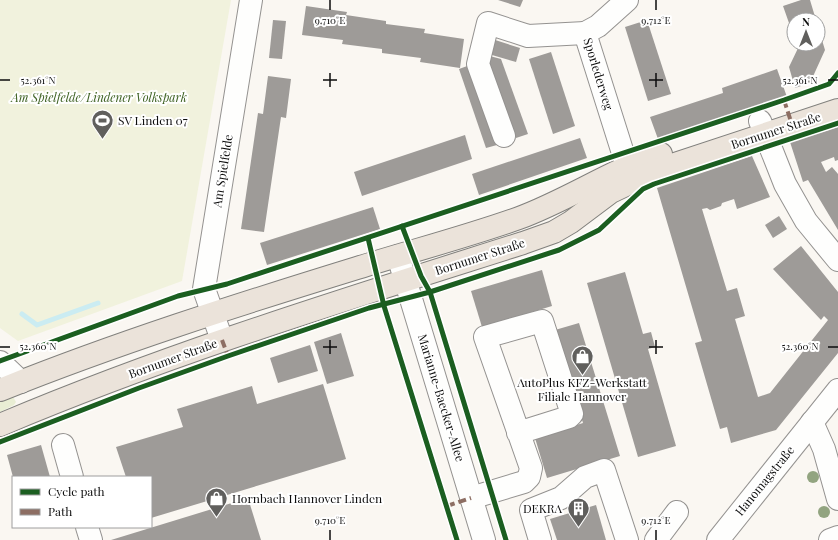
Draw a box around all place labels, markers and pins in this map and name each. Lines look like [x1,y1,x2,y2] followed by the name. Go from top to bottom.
[90,108,116,141] sports icon: SV Linden 07
[118,112,188,128] place label: SV Linden 07
[569,343,595,376] shop icon: AutoPlus KFZ-Werkstatt Filiale Hannover
[516,374,648,404] place label: AutoPlus KFZ-Werkstatt Filiale Hannover
[203,486,229,519] shop icon: Hornbach Hannover Linden
[232,490,382,506] place label: Hornbach Hannover Linden
[565,496,591,529] building icon: DEKRA
[523,500,562,516] place label: DEKRA

